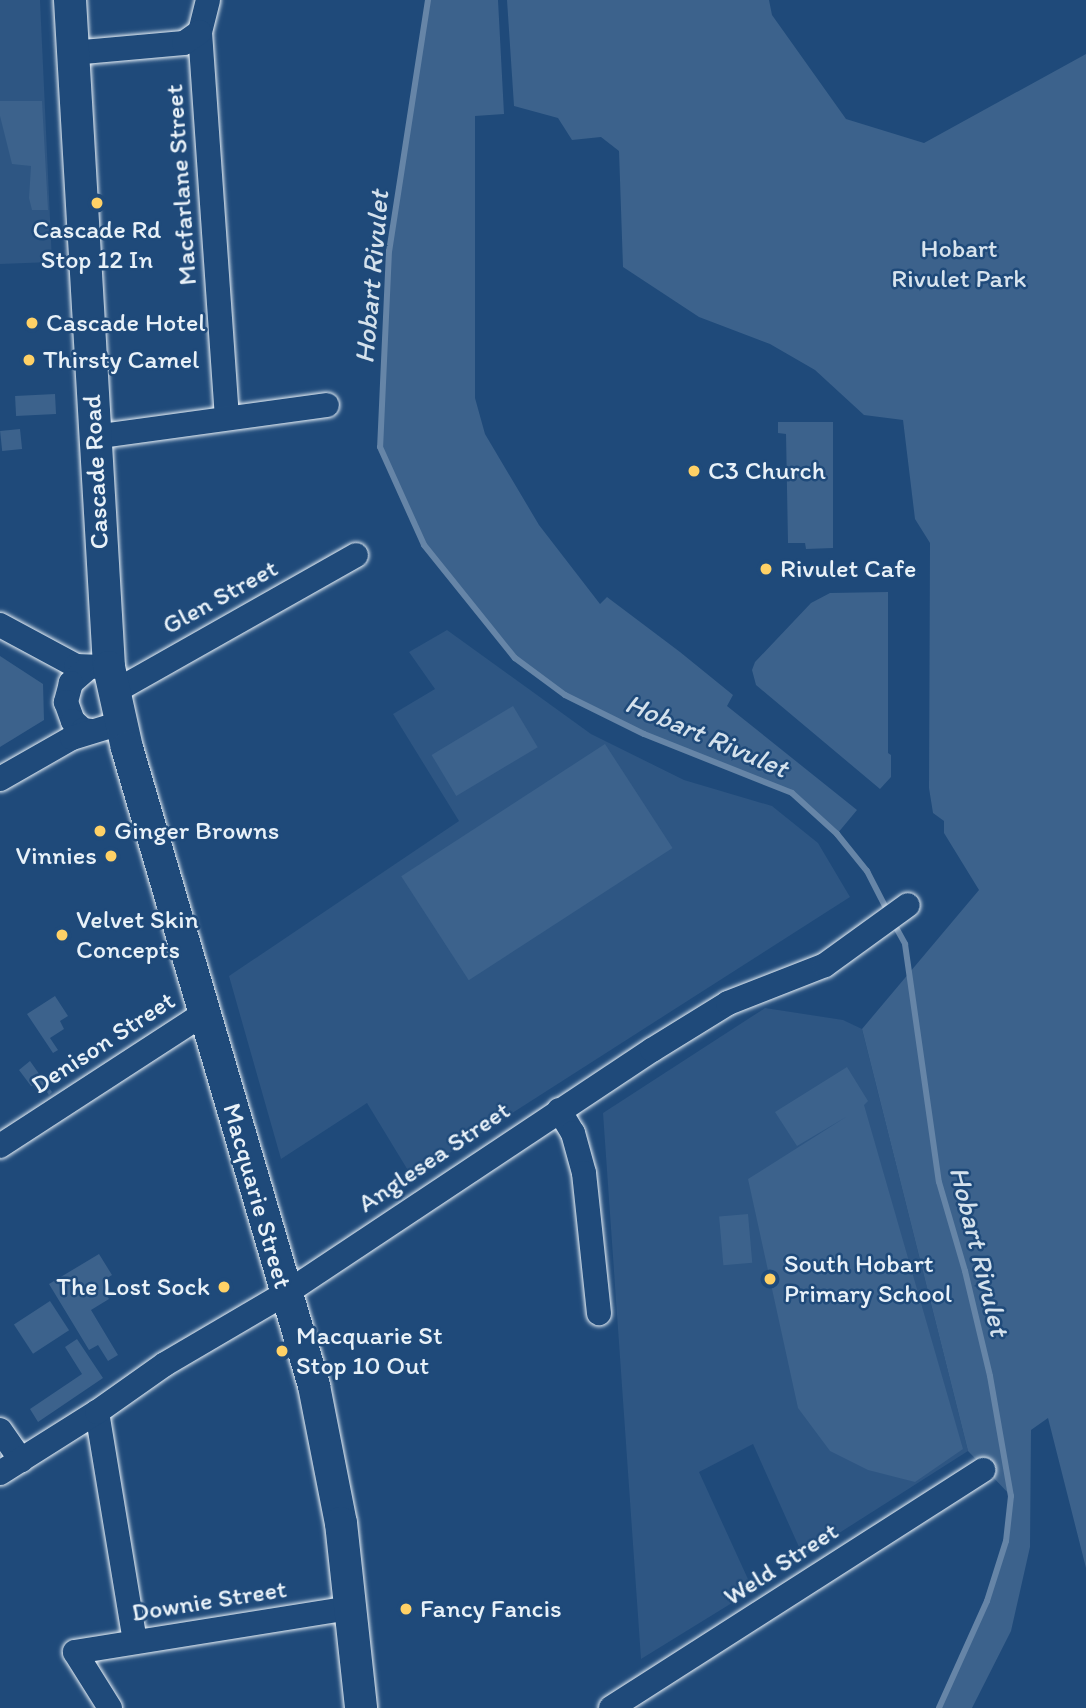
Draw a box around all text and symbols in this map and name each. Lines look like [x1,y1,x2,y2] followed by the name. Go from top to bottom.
[158,84,204,286] street label: Macfarlane Street
[347,189,395,365] water label: Hobart Rivulet
[89,195,105,211] marker: Cascade Rd Stop 12 In
[33,214,161,276] place label: Cascade Rd Stop 12 In
[891,233,1027,294] park label: Hobart Rivulet Park
[46,307,206,339] place label: Cascade Hotel
[24,315,40,331] marker: Cascade Hotel
[43,344,199,376] place label: Thirsty Camel
[21,352,37,368] marker: Thirsty Camel
[76,394,116,550] street label: Cascade Road
[708,455,826,487] place label: C3 Church
[686,463,702,479] marker: C3 Church
[157,553,283,641] street label: Glen Street
[780,553,916,585] place label: Rivulet Cafe
[758,561,774,577] marker: Rivulet Cafe
[620,686,794,784] water label: Hobart Rivulet
[114,815,279,847] place label: Ginger Browns
[92,823,108,839] marker: Ginger Browns
[16,840,97,872] place label: Vinnies
[103,848,119,864] marker: Vinnies
[76,904,199,965] place label: Velvet Skin Concepts
[54,927,70,943] marker: Velvet Skin Concepts
[25,985,181,1101] street label: Denison Street
[352,1095,516,1219] street label: Anglesea Street
[216,1100,298,1292] street label: Macquarie Street
[943,1163,1017,1339] water label: Hobart Rivulet
[784,1248,952,1310] place label: South Hobart Primary School
[56,1271,210,1303] place label: The Lost Sock
[762,1271,778,1287] marker: South Hobart Primary School
[216,1279,232,1295] marker: The Lost Sock
[296,1320,443,1382] place label: Macquarie St Stop 10 Out
[274,1343,290,1359] marker: Macquarie St Stop 10 Out
[718,1516,844,1612] street label: Weld Street
[130,1573,288,1629] street label: Downie Street
[420,1593,562,1625] place label: Fancy Fancis
[398,1601,414,1617] marker: Fancy Fancis

